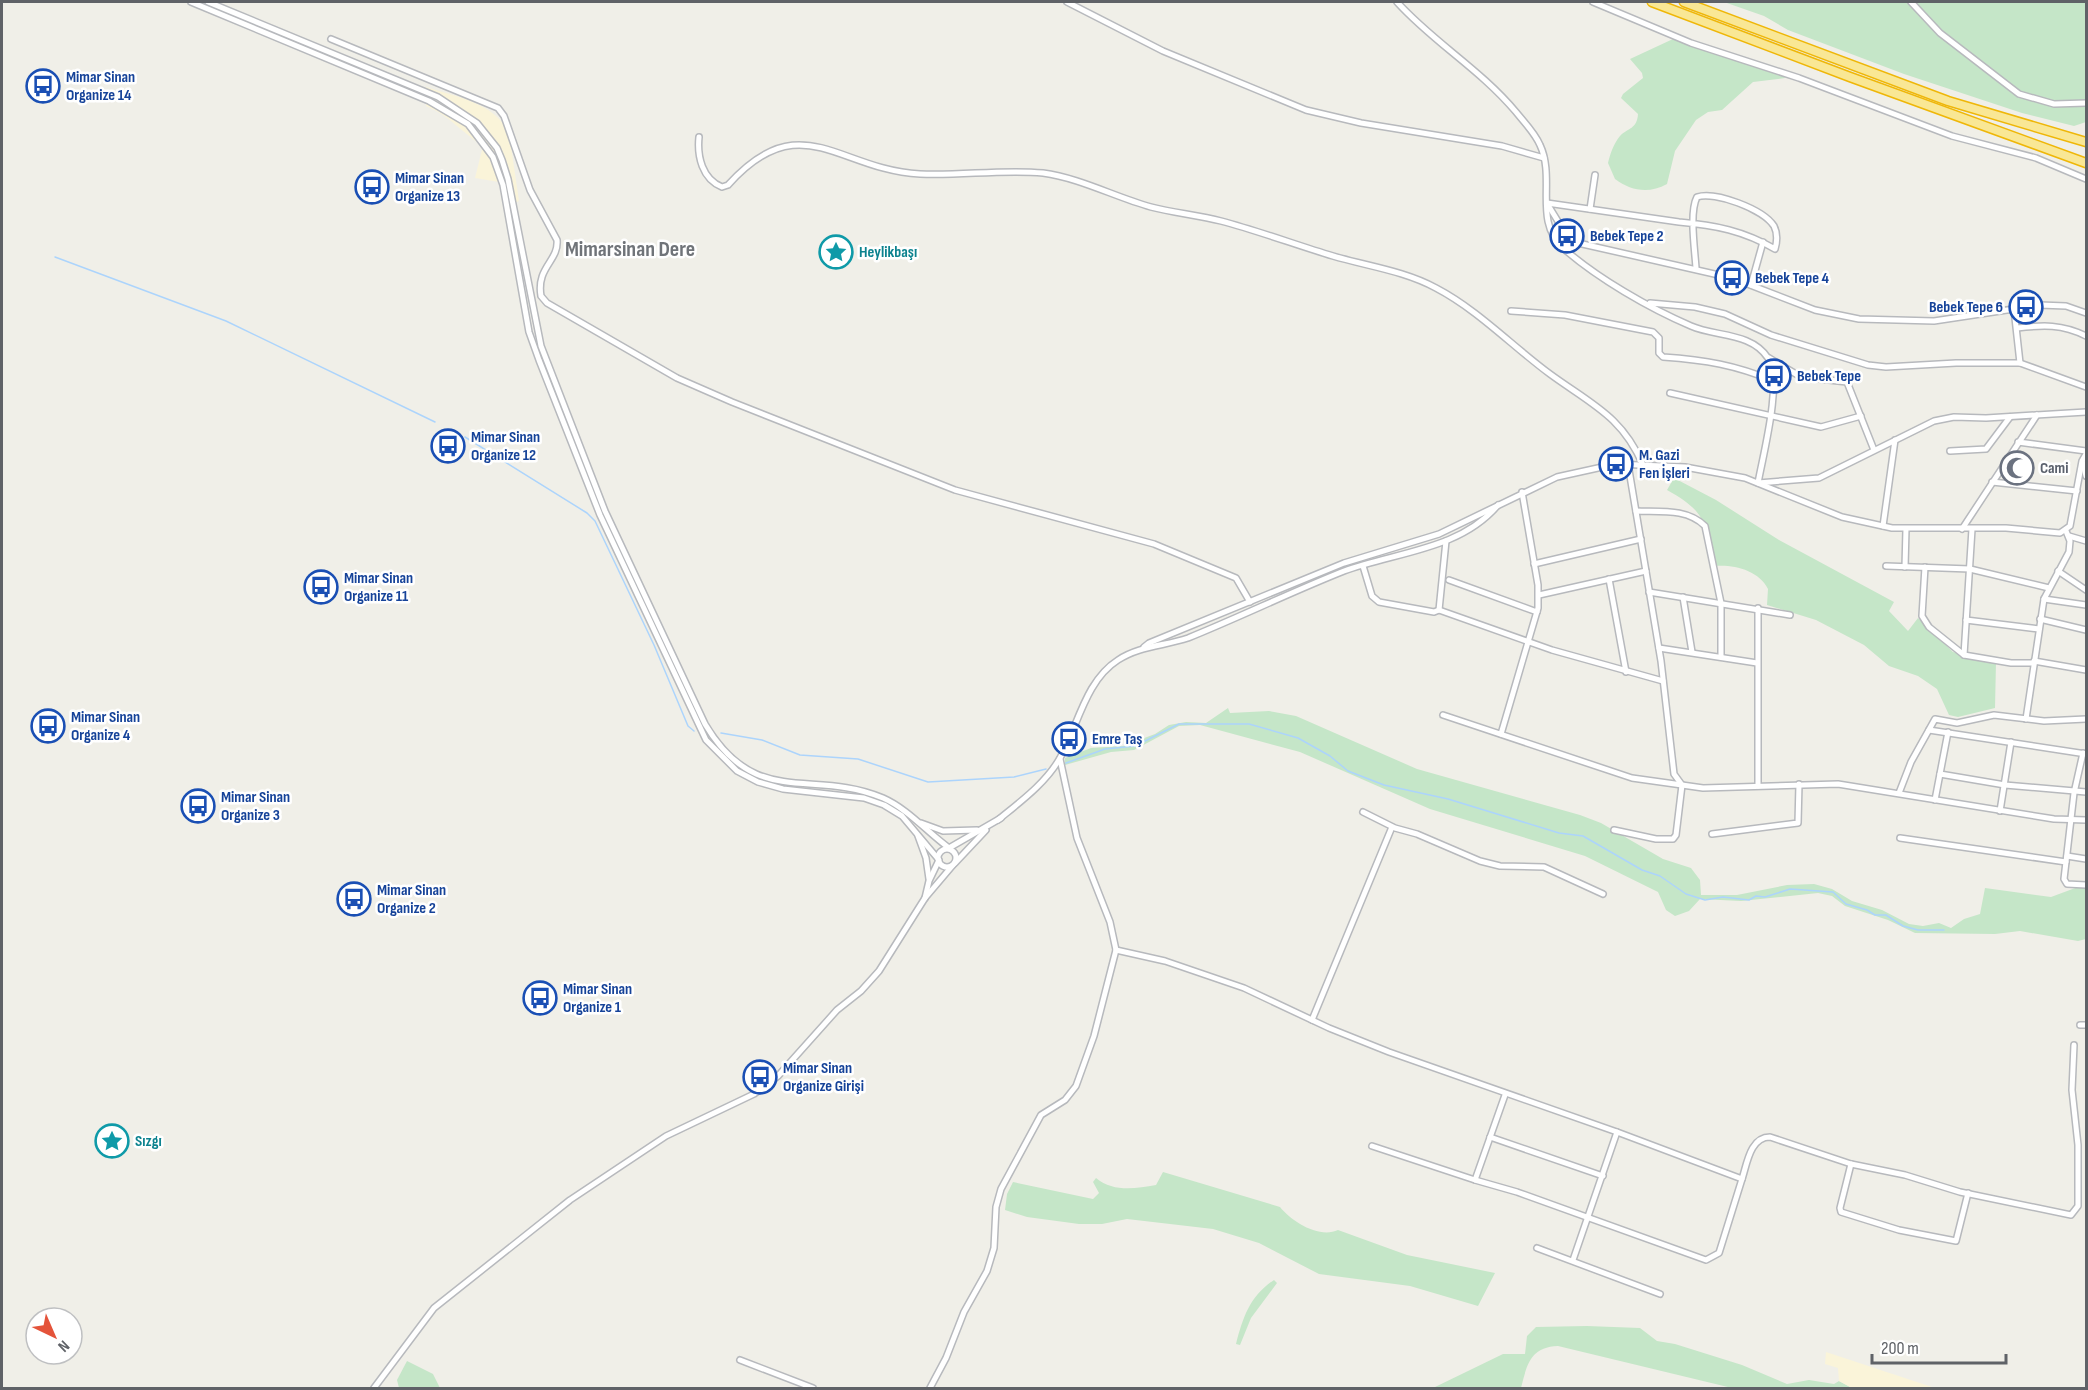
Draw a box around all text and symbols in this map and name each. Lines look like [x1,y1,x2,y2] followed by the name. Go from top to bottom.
[25,68,61,104] bus stop icon: Mimar Sinan Organize 14
[66,68,135,105] place label: Mimar Sinan Organize 14
[354,169,390,205] bus stop icon: Mimar Sinan Organize 13
[395,169,464,206] place label: Mimar Sinan Organize 13
[1549,218,1585,254] bus stop icon: Bebek Tepe 2
[1590,227,1664,246] place label: Bebek Tepe 2
[818,234,854,270] place icon: Heylikbaşı
[565,236,695,263] district label: Mimarsinan Dere
[859,243,917,262] place label: Heylikbaşı
[1714,260,1750,296] bus stop icon: Bebek Tepe 4
[1755,269,1830,288] place label: Bebek Tepe 4
[2008,289,2044,325] bus stop icon: Bebek Tepe 6
[1929,298,2003,317] place label: Bebek Tepe 6
[1756,358,1792,394] bus stop icon: Bebek Tepe
[1797,367,1861,386] place label: Bebek Tepe
[430,428,466,464] bus stop icon: Mimar Sinan Organize 12
[471,428,540,465] place label: Mimar Sinan Organize 12
[1598,446,1634,482] bus stop icon: M. Gazi Fen İşleri
[1639,446,1690,483] place label: M. Gazi Fen İşleri
[1999,450,2035,486] mosque icon: Cami
[2040,459,2068,478] place label: Cami
[303,569,339,605] bus stop icon: Mimar Sinan Organize 11
[344,569,413,606] place label: Mimar Sinan Organize 11
[30,708,66,744] bus stop icon: Mimar Sinan Organize 4
[71,708,140,745] place label: Mimar Sinan Organize 4
[1051,721,1087,757] bus stop icon: Emre Taş
[1092,730,1142,749] place label: Emre Taş
[180,788,216,824] bus stop icon: Mimar Sinan Organize 3
[221,788,290,825] place label: Mimar Sinan Organize 3
[336,881,372,917] bus stop icon: Mimar Sinan Organize 2
[377,881,446,918] place label: Mimar Sinan Organize 2
[522,980,558,1016] bus stop icon: Mimar Sinan Organize 1
[563,980,632,1017] place label: Mimar Sinan Organize 1
[742,1059,778,1095] bus stop icon: Mimar Sinan Organize Girişi
[783,1059,864,1096] place label: Mimar Sinan Organize Girişi
[94,1123,130,1159] place icon: Sızgı
[135,1132,162,1151] place label: Sızgı
[24,1306,84,1366] north arrow
[1872,1327,2006,1365] scale bar
[54,1336,73,1356] text: N
[1881,1338,1919,1359] text: 200 m

